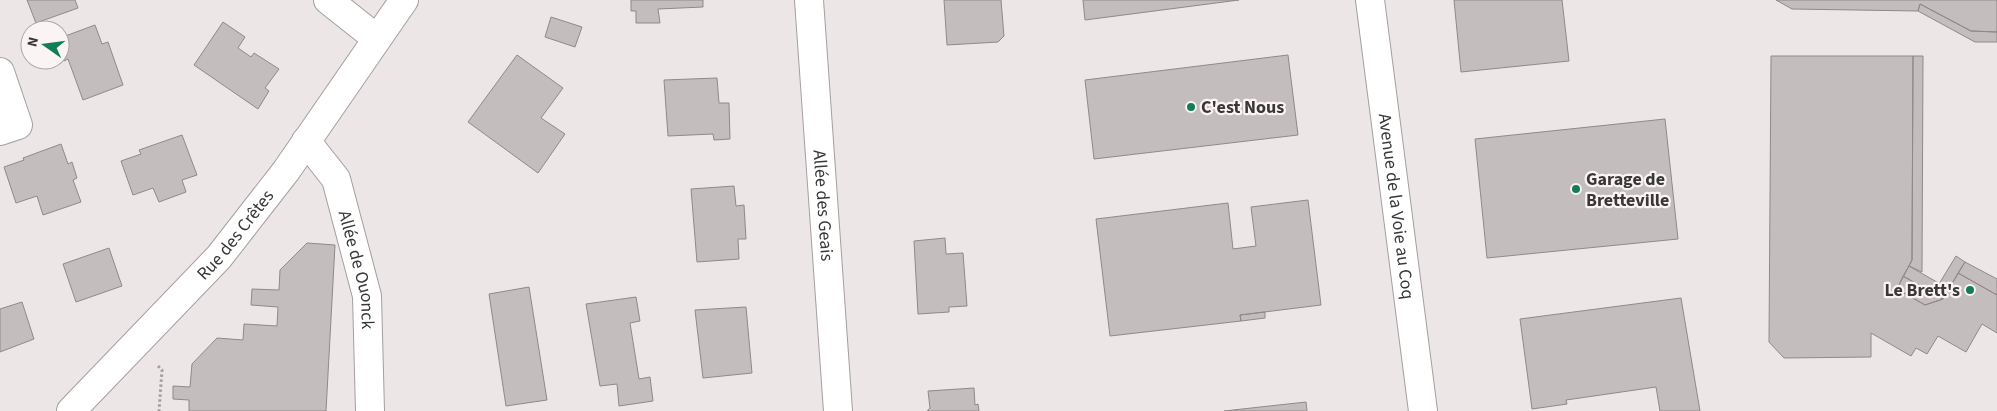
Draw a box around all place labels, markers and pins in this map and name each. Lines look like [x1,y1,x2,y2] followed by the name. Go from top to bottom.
[1201,95,1284,120] place label: C'est Nous
[1185,101,1197,113] marker: C'est Nous
[1586,167,1669,213] place label: Garage de Bretteville
[1570,183,1582,195] marker: Garage de Bretteville
[1885,278,1960,303] place label: Le Brett's
[1964,284,1976,296] marker: Le Brett's

